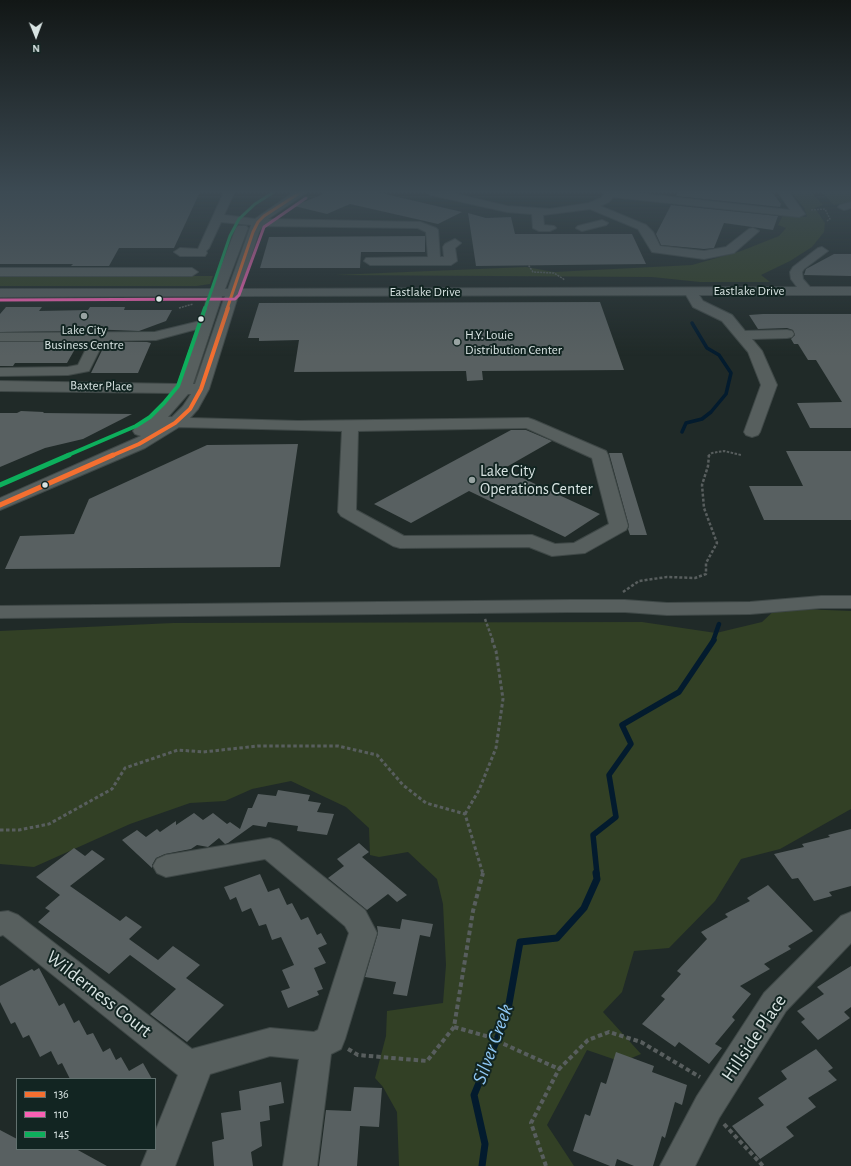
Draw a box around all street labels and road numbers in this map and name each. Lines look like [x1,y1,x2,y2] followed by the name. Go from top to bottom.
[713,283,785,299] street label: Eastlake Drive
[389,284,461,300] street label: Eastlake Drive
[70,378,132,394] street label: Baxter Place
[42,946,156,1042] street label: Wilderness Court
[717,990,791,1086] street label: Hillside Place

